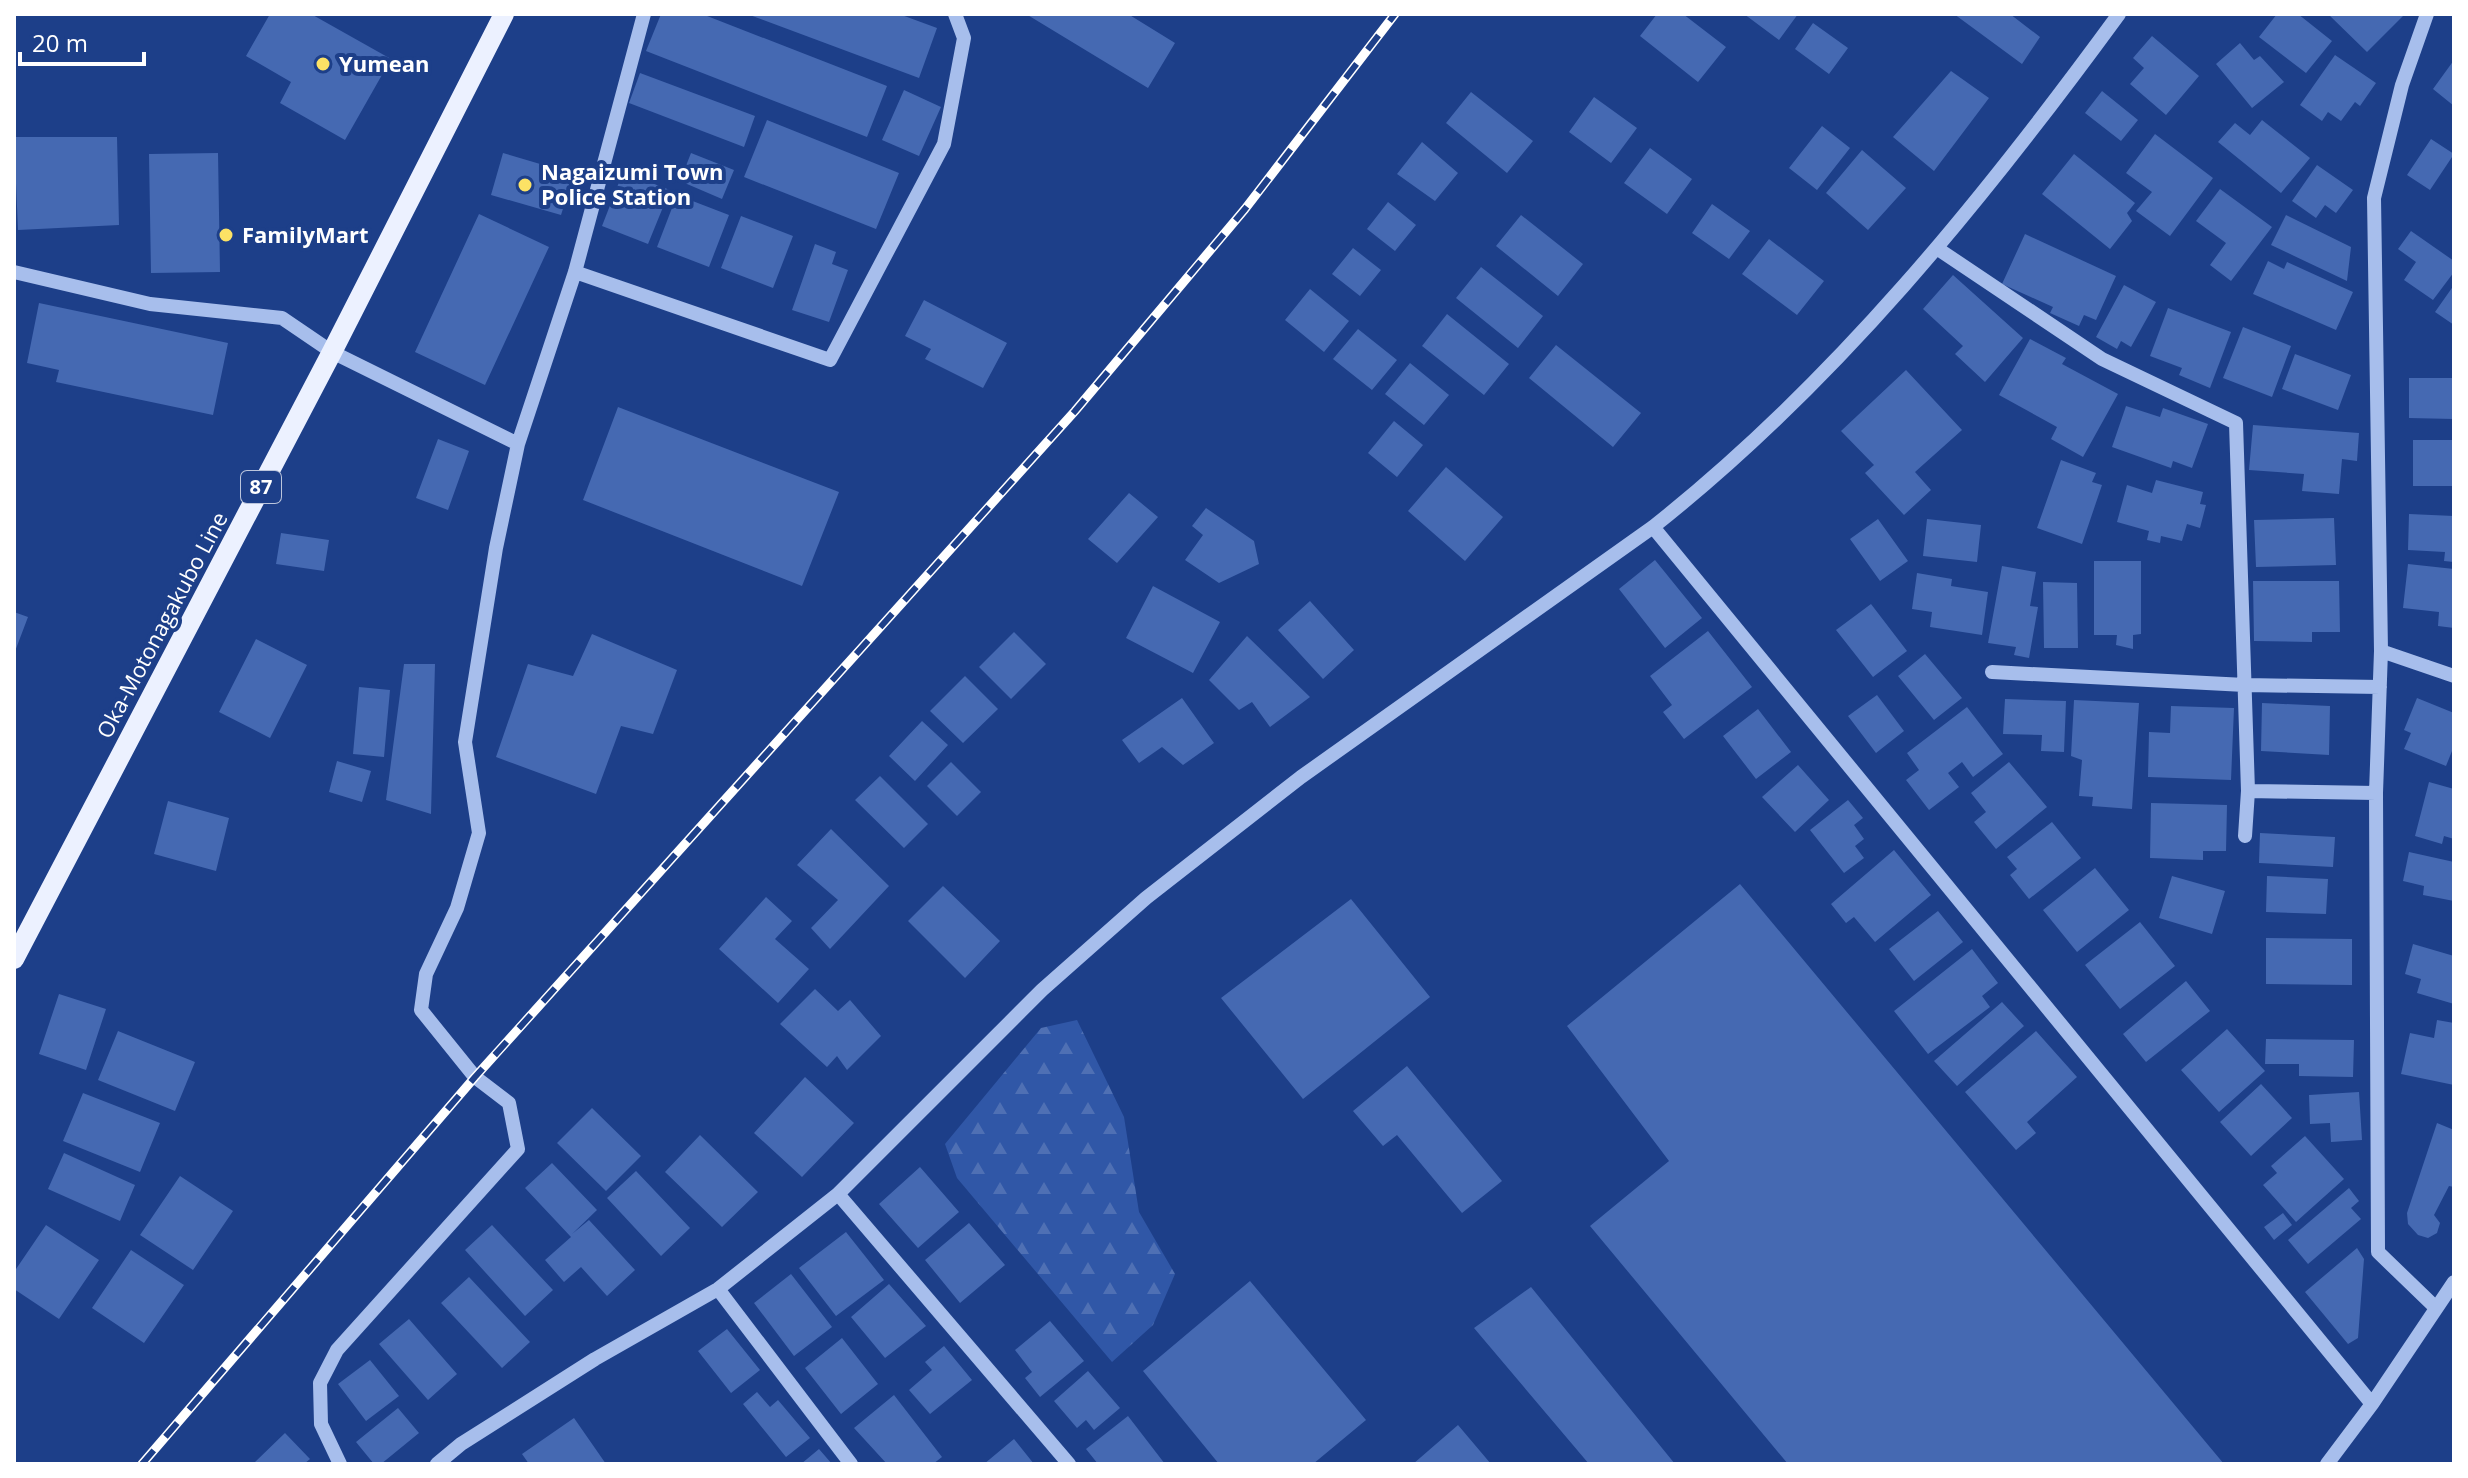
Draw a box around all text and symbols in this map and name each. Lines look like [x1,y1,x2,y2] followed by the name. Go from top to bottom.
[20,16,144,66] scale bar
[32,26,88,59] text: 20 m
[339,48,430,78] place label: Yumean
[314,55,332,73] marker: Yumean
[541,156,723,211] place label: Nagaizumi Town Police Station
[516,176,534,194] marker: Nagaizumi Town Police Station
[242,219,368,249] place label: FamilyMart
[217,226,235,244] marker: FamilyMart
[241,471,281,503] road number: 87
[89,506,234,743] street label: Oka-Motonagakubo Line

